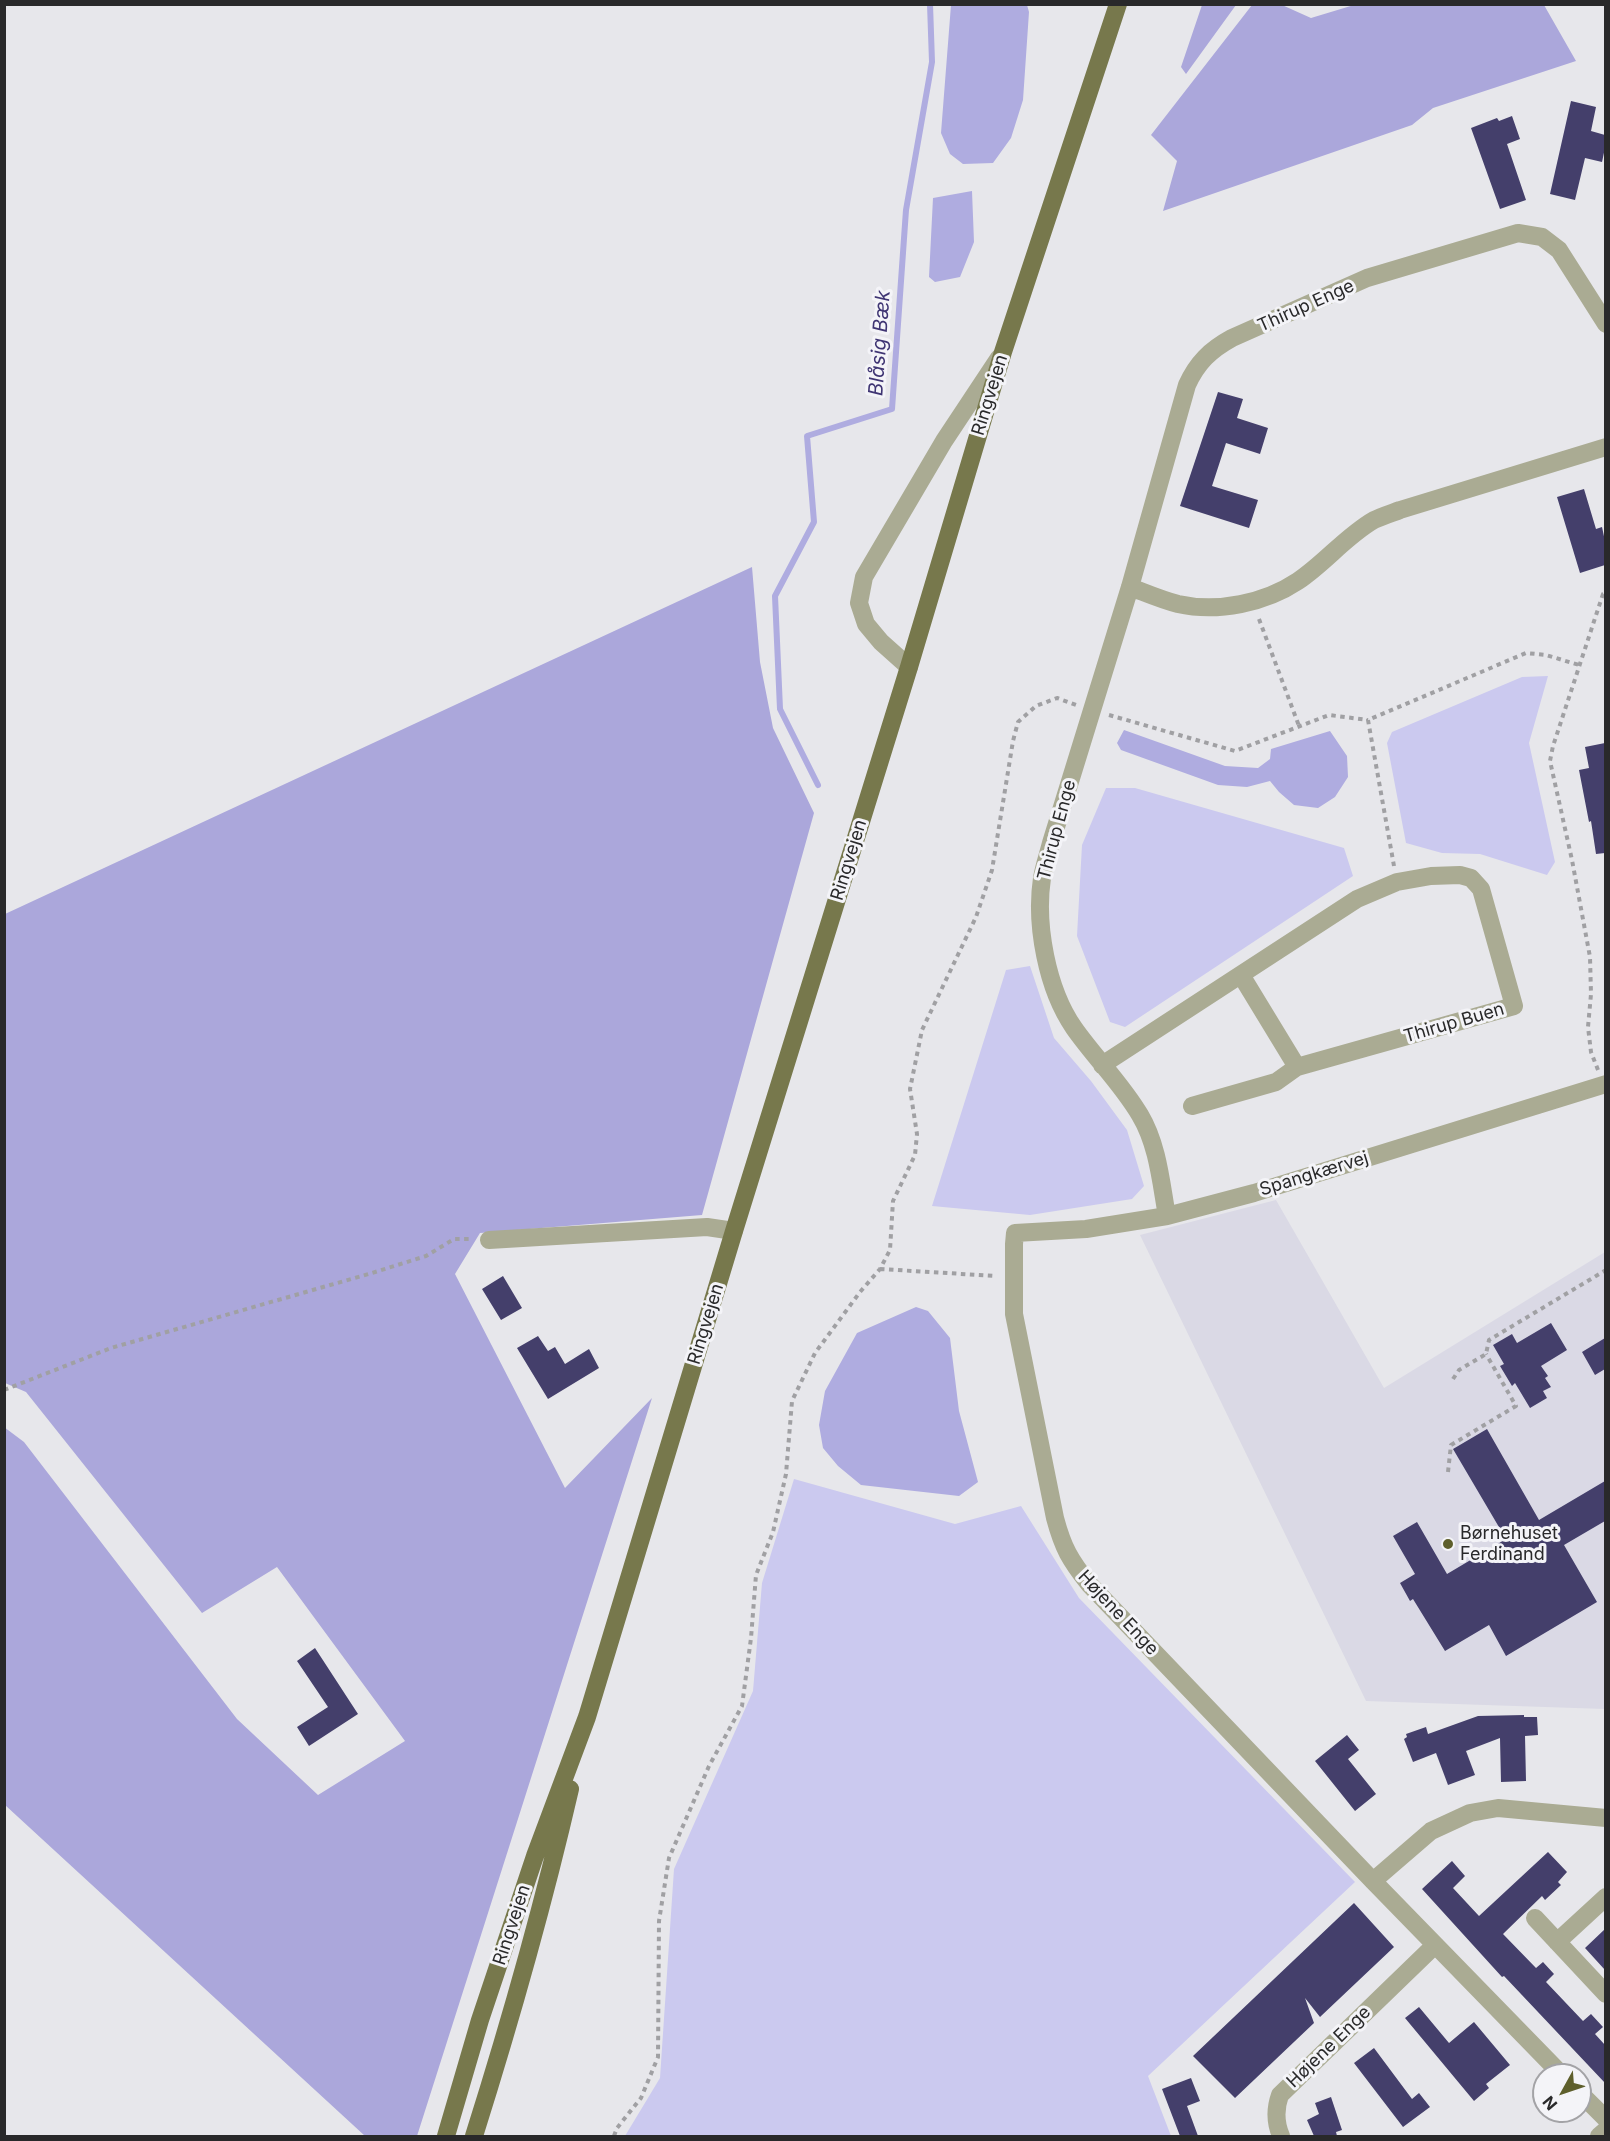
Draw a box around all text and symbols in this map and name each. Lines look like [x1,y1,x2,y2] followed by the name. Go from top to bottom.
[1255,275,1357,337] street label: Thirup Enge
[864,289,896,397] water label: Blåsig Bæk
[967,352,1013,438] street label: Ringvejen
[1033,777,1081,883] street label: Thirup Enge
[826,817,872,903] street label: Ringvejen
[1401,998,1507,1048] street label: Thirup Buen
[1257,1147,1371,1201] street label: Spangkærvej
[683,1281,729,1367] street label: Ringvejen
[1460,1523,1558,1565] place label: Børnehuset Ferdinand
[1441,1537,1455,1551] marker: Børnehuset Ferdinand
[1073,1566,1163,1660] street label: Højene Enge
[489,1882,535,1968] street label: Ringvejen
[1283,2002,1375,2092] street label: Højene Enge
[1532,2063,1592,2123] north arrow
[1538,2092,1561,2114] text: N

